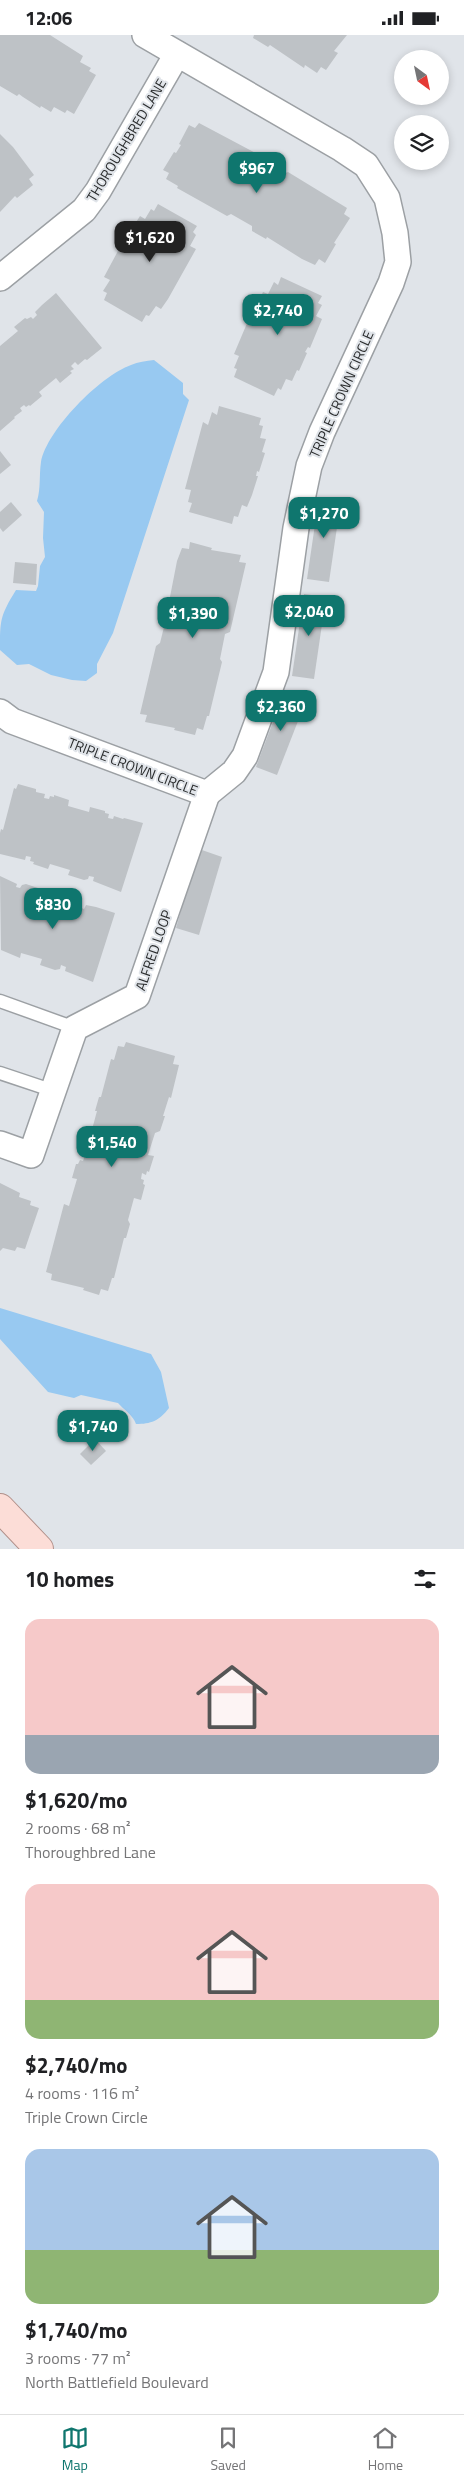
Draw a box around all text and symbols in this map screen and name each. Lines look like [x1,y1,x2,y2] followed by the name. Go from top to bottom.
[25,3,72,32] text: 12:06
[394,50,449,105] north arrow
[394,50,449,170] map controls
[81,74,171,206] street label: THOROUGHBRED LANE
[394,115,449,170] button: layers
[227,151,287,194] pin: $967
[239,156,275,180] text: $967
[109,221,191,263] pin: $1,620
[125,225,175,249] text: $1,620
[237,293,319,336] pin: $2,740
[253,298,303,322] text: $2,740
[303,327,379,461] street label: TRIPLE CROWN CIRCLE
[283,497,365,539] pin: $1,270
[299,501,349,525] text: $1,270
[268,595,350,637] pin: $2,040
[152,597,234,639] pin: $1,390
[284,599,334,623] text: $2,040
[168,601,218,625] text: $1,390
[240,689,322,732] pin: $2,360
[256,694,306,718] text: $2,360
[65,732,201,801] street label: TRIPLE CROWN CIRCLE
[23,887,83,930] pin: $830
[35,892,71,916] text: $830
[129,907,177,993] street label: ALFRED LOOP
[71,1125,153,1168] pin: $1,540
[87,1130,137,1154] text: $1,540
[52,1409,134,1452] pin: $1,740
[68,1414,118,1438] text: $1,740
[25,1563,114,1595] text: 10 homes
[411,1565,439,1593] icon: filters
[187,1652,277,1742] icon: home
[25,1784,127,1816] text: $1,620/mo
[25,1816,130,1840] text: 2 rooms · 68 m²
[25,1840,156,1864] text: Thoroughbred Lane
[187,1917,277,2007] icon: home
[25,2049,127,2081] text: $2,740/mo
[25,2081,139,2105] text: 4 rooms · 116 m²
[25,2105,148,2129] text: Triple Crown Circle
[187,2182,277,2272] icon: home
[25,2314,127,2346] text: $1,740/mo
[25,2346,130,2370] text: 3 rooms · 77 m²
[25,2370,209,2394] text: North Battlefield Boulevard
[61,2424,89,2475] tab: Map
[210,2424,246,2475] tab: Saved
[368,2424,403,2475] tab: Home

